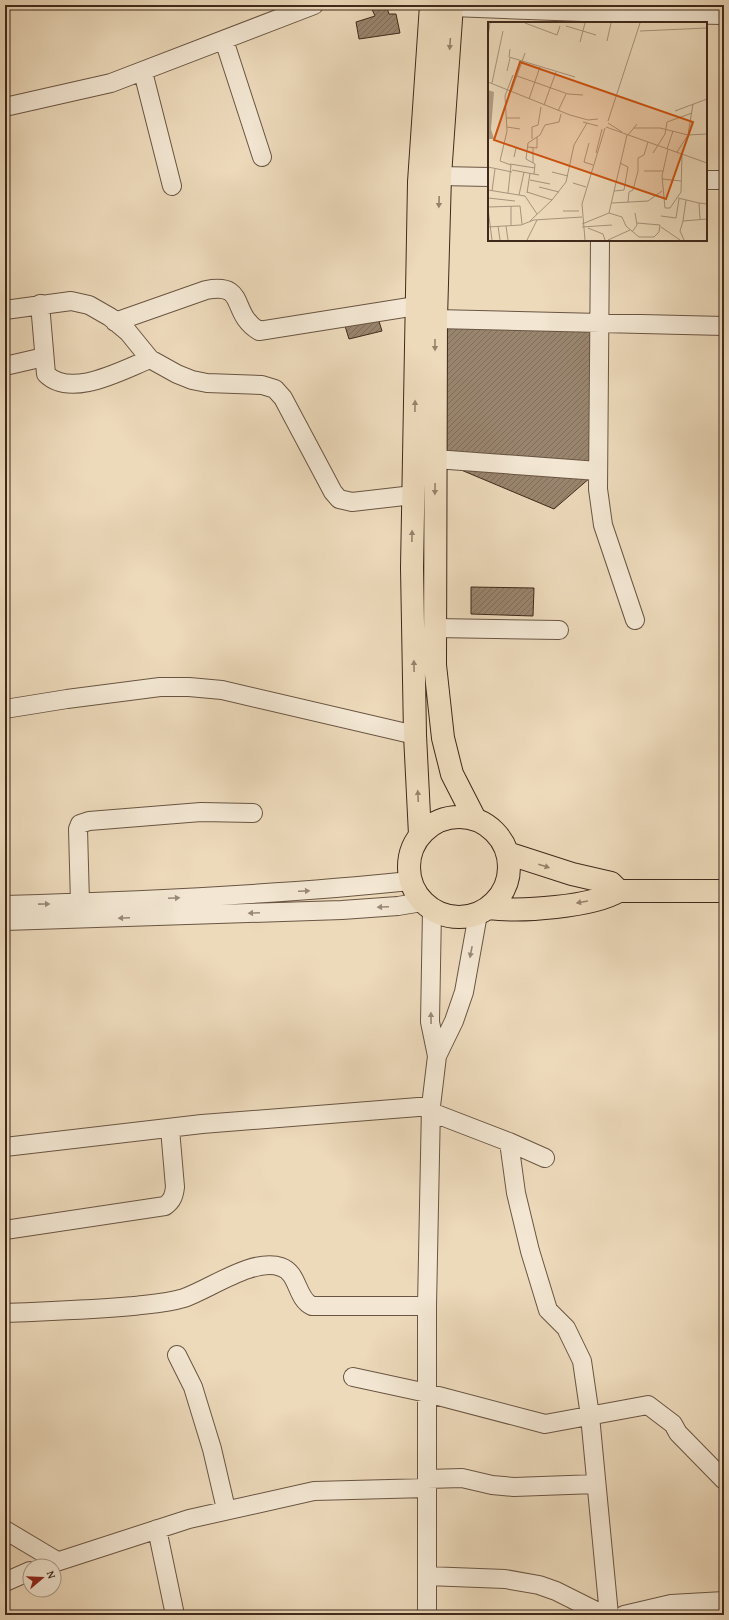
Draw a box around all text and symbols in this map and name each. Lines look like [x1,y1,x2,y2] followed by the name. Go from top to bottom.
[488,22,707,241] inset map
[447,38,454,50] one-way arrow
[436,196,443,208] one-way arrow
[432,339,439,351] one-way arrow
[412,399,418,412] one-way arrow
[432,483,438,496] one-way arrow
[409,529,415,542] one-way arrow
[410,660,417,672] one-way arrow
[414,790,421,802] one-way arrow
[539,863,551,869] one-way arrow
[298,887,310,894] one-way arrow
[168,894,180,901] one-way arrow
[576,899,588,905] one-way arrow
[38,900,50,907] one-way arrow
[377,904,390,911] one-way arrow
[247,910,260,916] one-way arrow
[117,915,130,921] one-way arrow
[468,946,474,959] one-way arrow
[428,1011,434,1024] one-way arrow
[22,1558,62,1598] north arrow
[43,1569,60,1581] text: N

